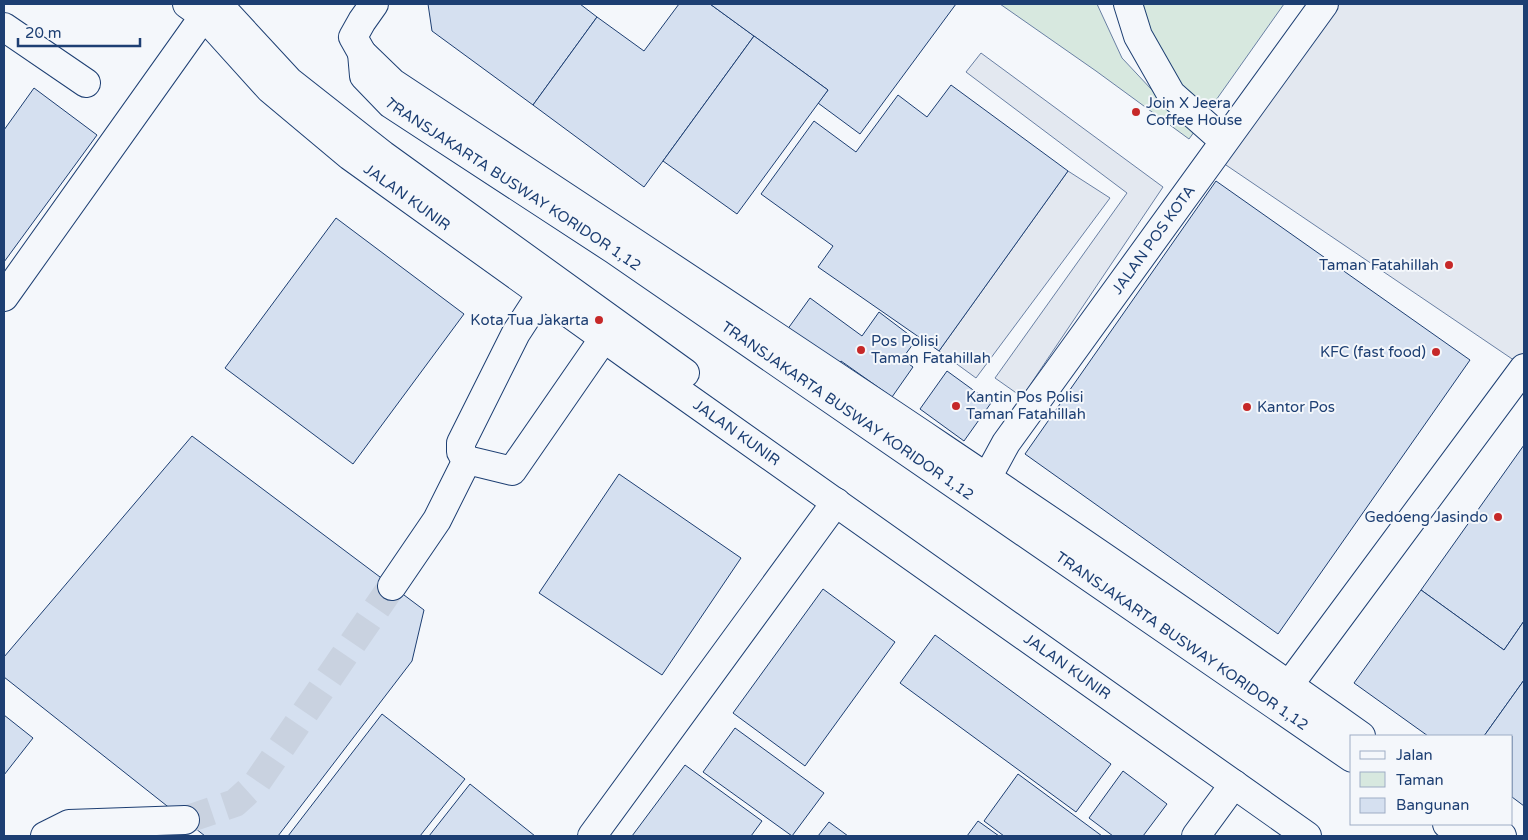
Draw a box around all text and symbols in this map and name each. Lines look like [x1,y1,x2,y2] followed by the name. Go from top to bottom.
[18,15,140,47] scale bar
[25,24,62,42] text: 20 m
[381,94,645,275] street label: TRANSJAKARTA BUSWAY KORIDOR 1,12
[1146,94,1242,129] place label: Join X Jeera Coffee House
[1130,106,1142,118] marker: Join X Jeera Coffee House
[360,160,454,234] street label: JALAN KUNIR
[1108,182,1199,297] street label: JALAN POS KOTA
[1319,256,1439,274] place label: Taman Fatahillah
[1443,259,1455,271] marker: Taman Fatahillah
[470,311,589,329] place label: Kota Tua Jakarta
[593,314,605,326] marker: Kota Tua Jakarta
[718,317,977,504] street label: TRANSJAKARTA BUSWAY KORIDOR 1,12
[871,332,991,367] place label: Pos Polisi Taman Fatahillah
[1320,343,1426,361] place label: KFC (fast food)
[855,344,867,356] marker: Pos Polisi Taman Fatahillah
[1430,346,1442,358] marker: KFC (fast food)
[966,388,1086,423] place label: Kantin Pos Polisi Taman Fatahillah
[690,396,784,469] street label: JALAN KUNIR
[1257,398,1335,416] place label: Kantor Pos
[950,400,962,412] marker: Kantin Pos Polisi Taman Fatahillah
[1241,401,1253,413] marker: Kantor Pos
[1365,508,1488,526] place label: Gedoeng Jasindo
[1492,511,1504,523] marker: Gedoeng Jasindo
[1052,548,1312,734] street label: TRANSJAKARTA BUSWAY KORIDOR 1,12
[1020,630,1114,703] street label: JALAN KUNIR
[1350,735,1513,825] legend
[1396,746,1433,764] text: Jalan
[1396,771,1444,789] text: Taman
[1396,796,1469,814] text: Bangunan

